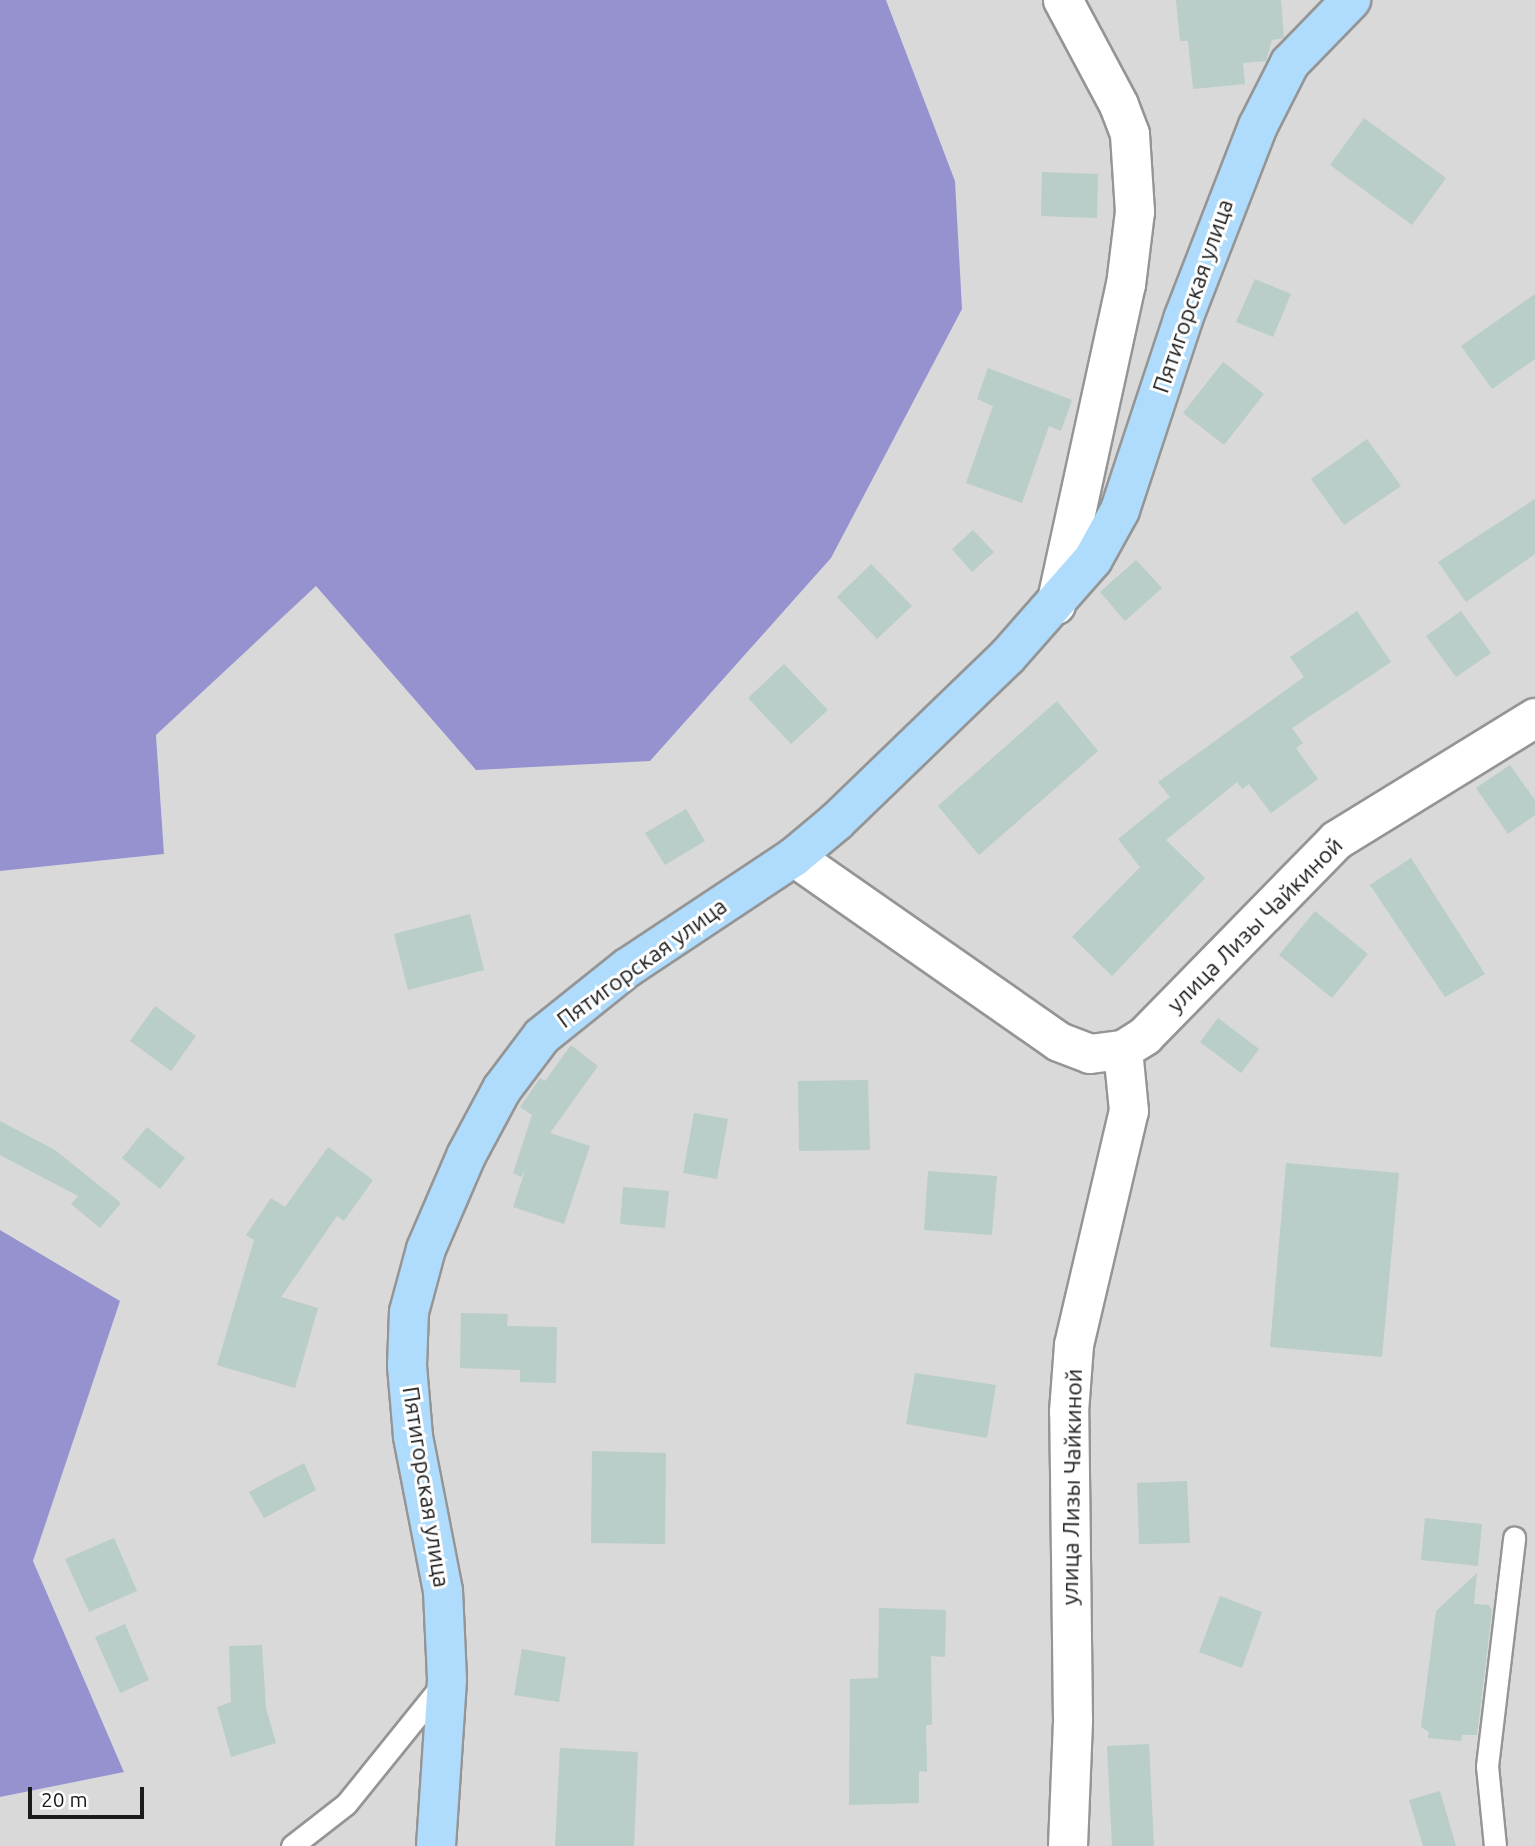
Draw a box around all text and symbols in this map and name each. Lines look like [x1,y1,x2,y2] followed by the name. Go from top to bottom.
[1147,195,1239,397] street label: Пятигорская улица
[1162,832,1348,1018] street label: улица Лизы Чайкиной
[552,892,732,1034] street label: Пятигорская улица
[1056,1368,1088,1606] street label: улица Лизы Чайкиной
[396,1385,456,1589] street label: Пятигорская улица
[32,1772,147,1816] scale bar
[41,1787,88,1811] text: 20 m

